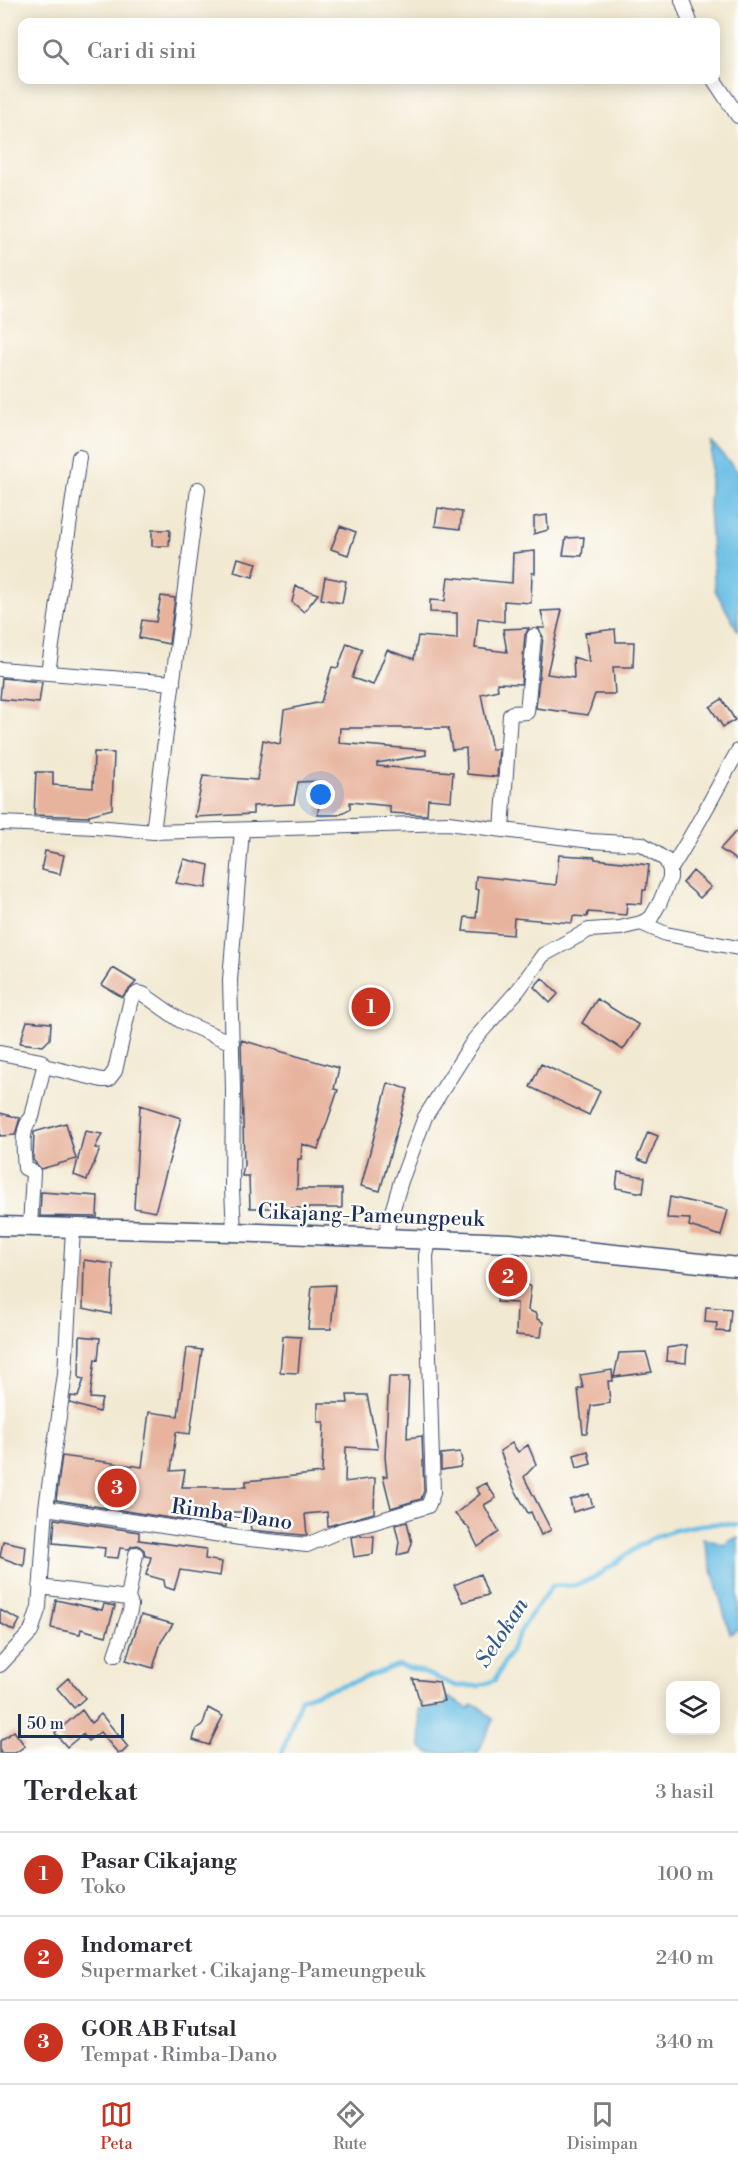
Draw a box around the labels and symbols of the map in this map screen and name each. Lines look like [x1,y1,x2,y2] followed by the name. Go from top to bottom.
[306,780,335,809] your location
[352,984,391,1030] pin: 1
[257,1199,486,1233] street label: Cikajang-Pameungpeuk
[488,1254,528,1300] pin: 2
[98,1466,136,1510] pin: 3
[170,1494,294,1536] street label: Rimba-Dano
[470,1592,535,1673] water label: Selokan
[18,1711,124,1738] scale bar

